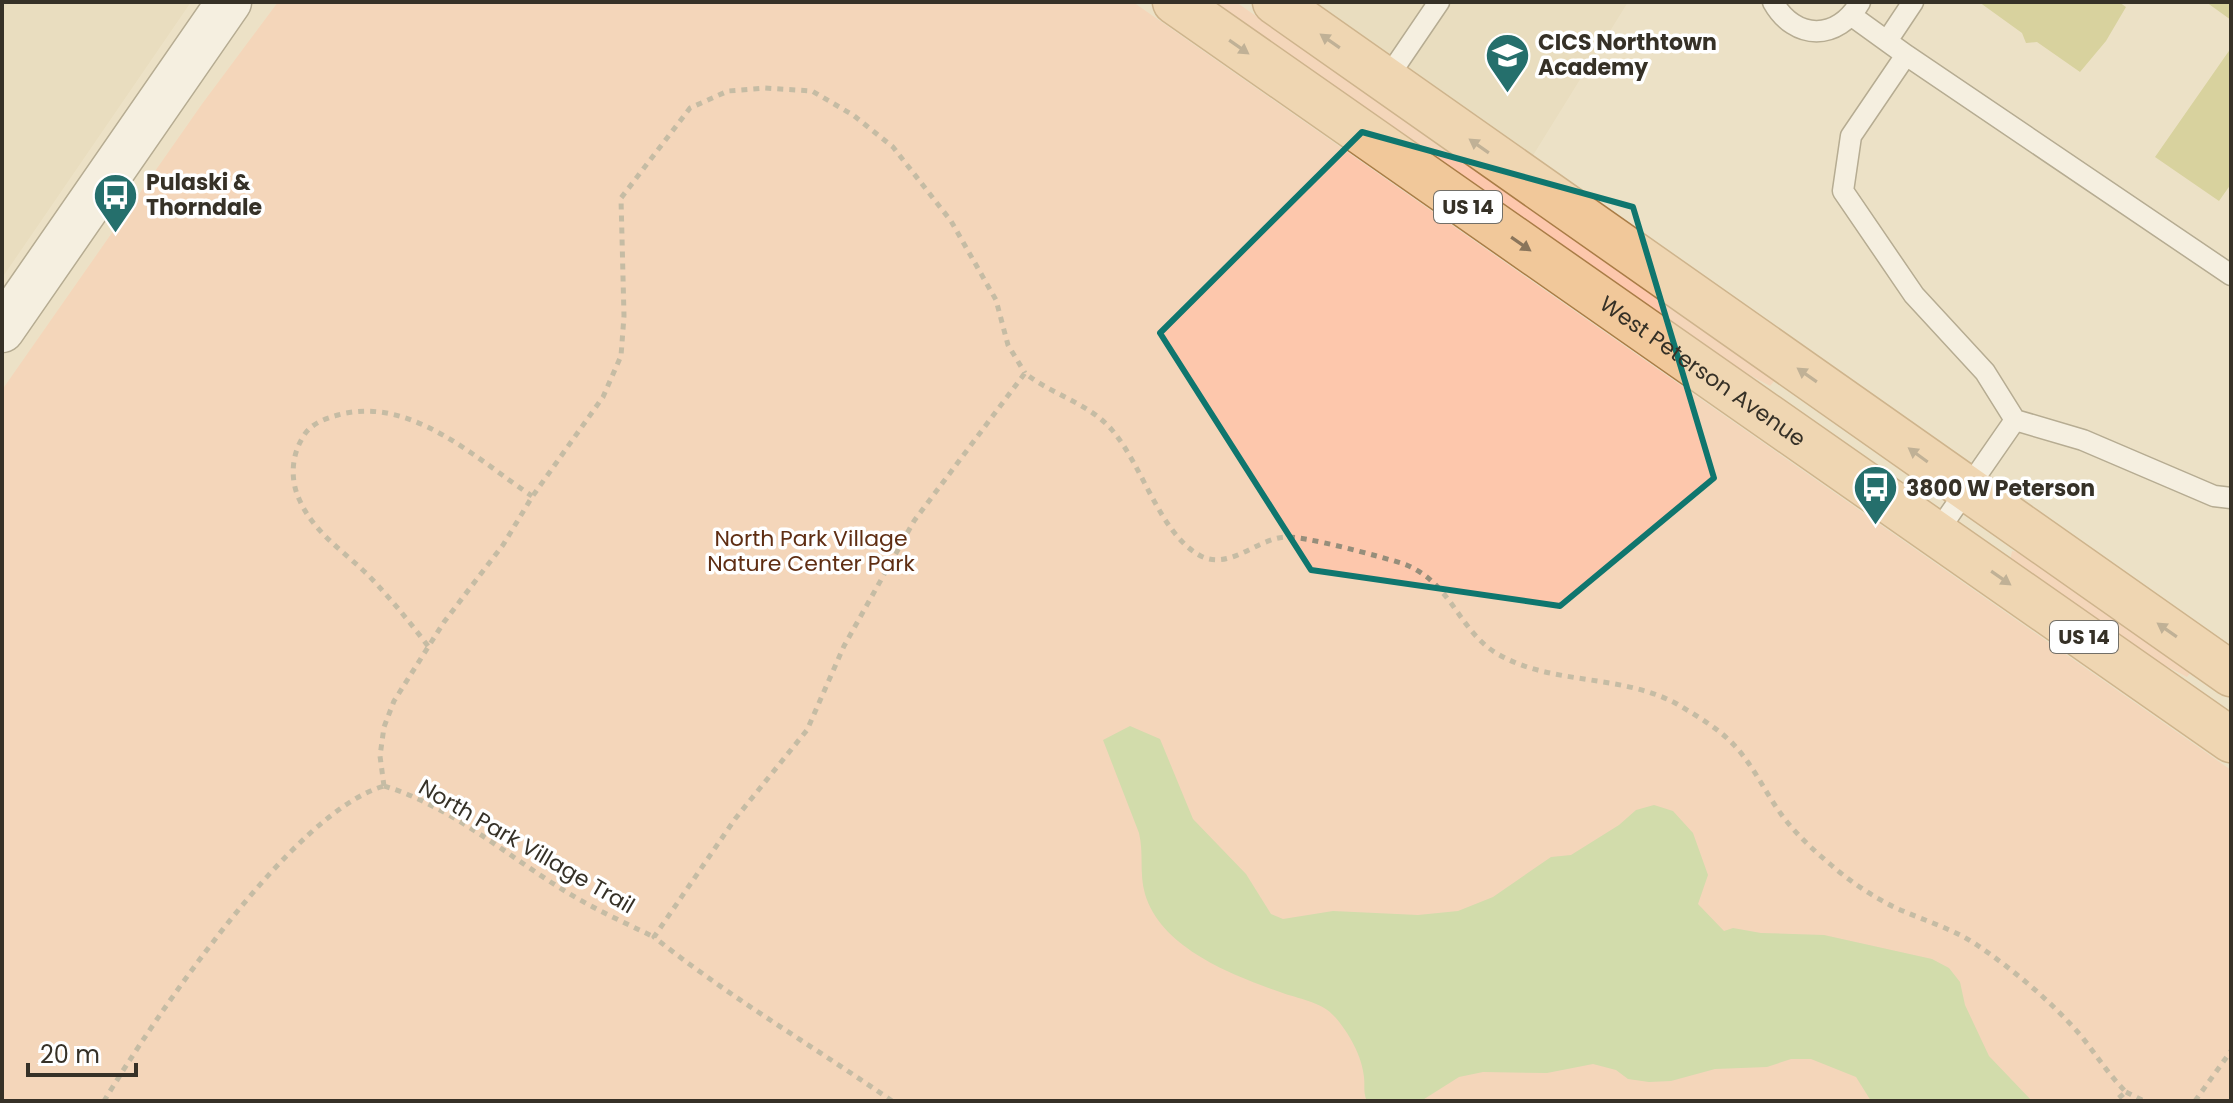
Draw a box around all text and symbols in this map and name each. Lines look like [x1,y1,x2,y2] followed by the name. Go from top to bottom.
[1538,27,1717,83] place label: CICS Northtown Academy
[1483,31,1531,94] school or university icon: CICS Northtown Academy
[1320,34,1341,49] one-way arrow
[1228,39,1249,54] one-way arrow
[1469,139,1490,154] one-way arrow
[146,167,262,223] place label: Pulaski & Thorndale
[91,171,139,234] bus stop icon: Pulaski & Thorndale
[1434,191,1502,223] road number: US 14
[1510,236,1531,251] one-way arrow
[1593,288,1812,454] street label: West Peterson Avenue
[1796,368,1817,384] one-way arrow
[1908,447,1929,463] one-way arrow
[1851,464,1899,527] bus stop icon: 3800 W Peterson
[1906,473,2095,504] place label: 3800 W Peterson
[707,523,916,579] park label: North Park Village Nature Center Park
[1990,570,2011,585] one-way arrow
[2050,621,2118,653] road number: US 14
[2157,623,2178,638] one-way arrow
[413,772,641,921] street label: North Park Village Trail
[28,1027,136,1077] scale bar
[40,1038,100,1071] text: 20 m

